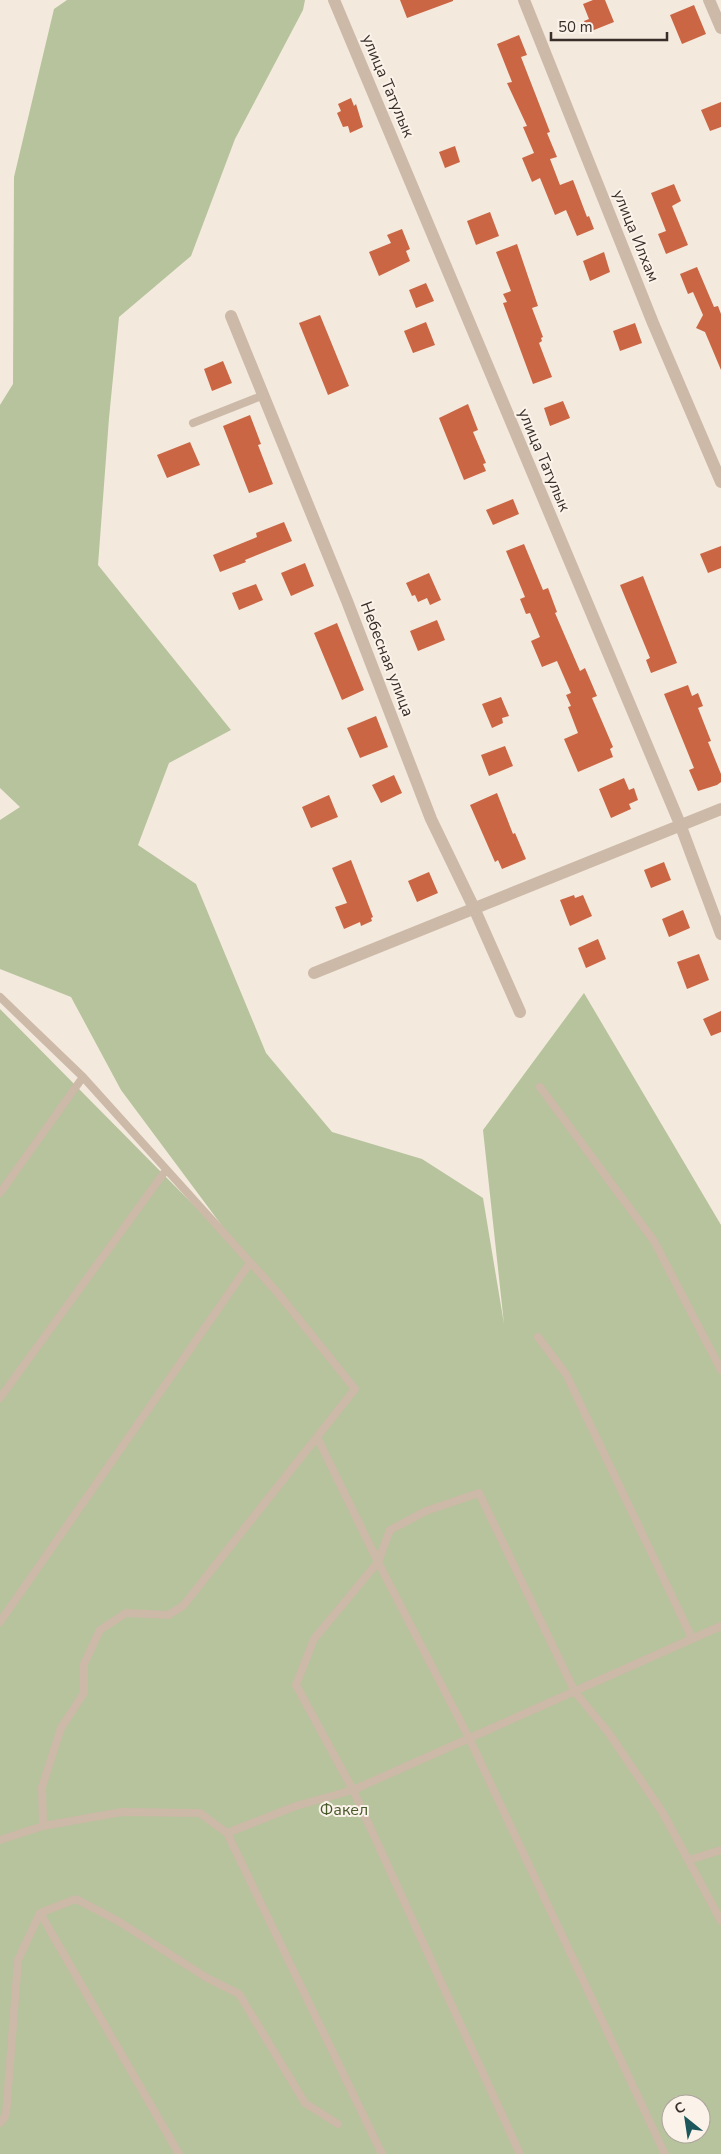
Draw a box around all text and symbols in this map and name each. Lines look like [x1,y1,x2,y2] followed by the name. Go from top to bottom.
[551,10,667,42] scale bar
[558,17,593,37] text: 50 m
[356,31,420,142] street label: улица Татулык
[608,187,664,285] street label: улица Илхам
[512,405,576,516] street label: улица Татулык
[355,598,419,720] street label: Небесная улица
[320,1799,368,1821] park label: Факел
[661,2094,711,2144] north arrow
[671,2097,689,2119] text: С

